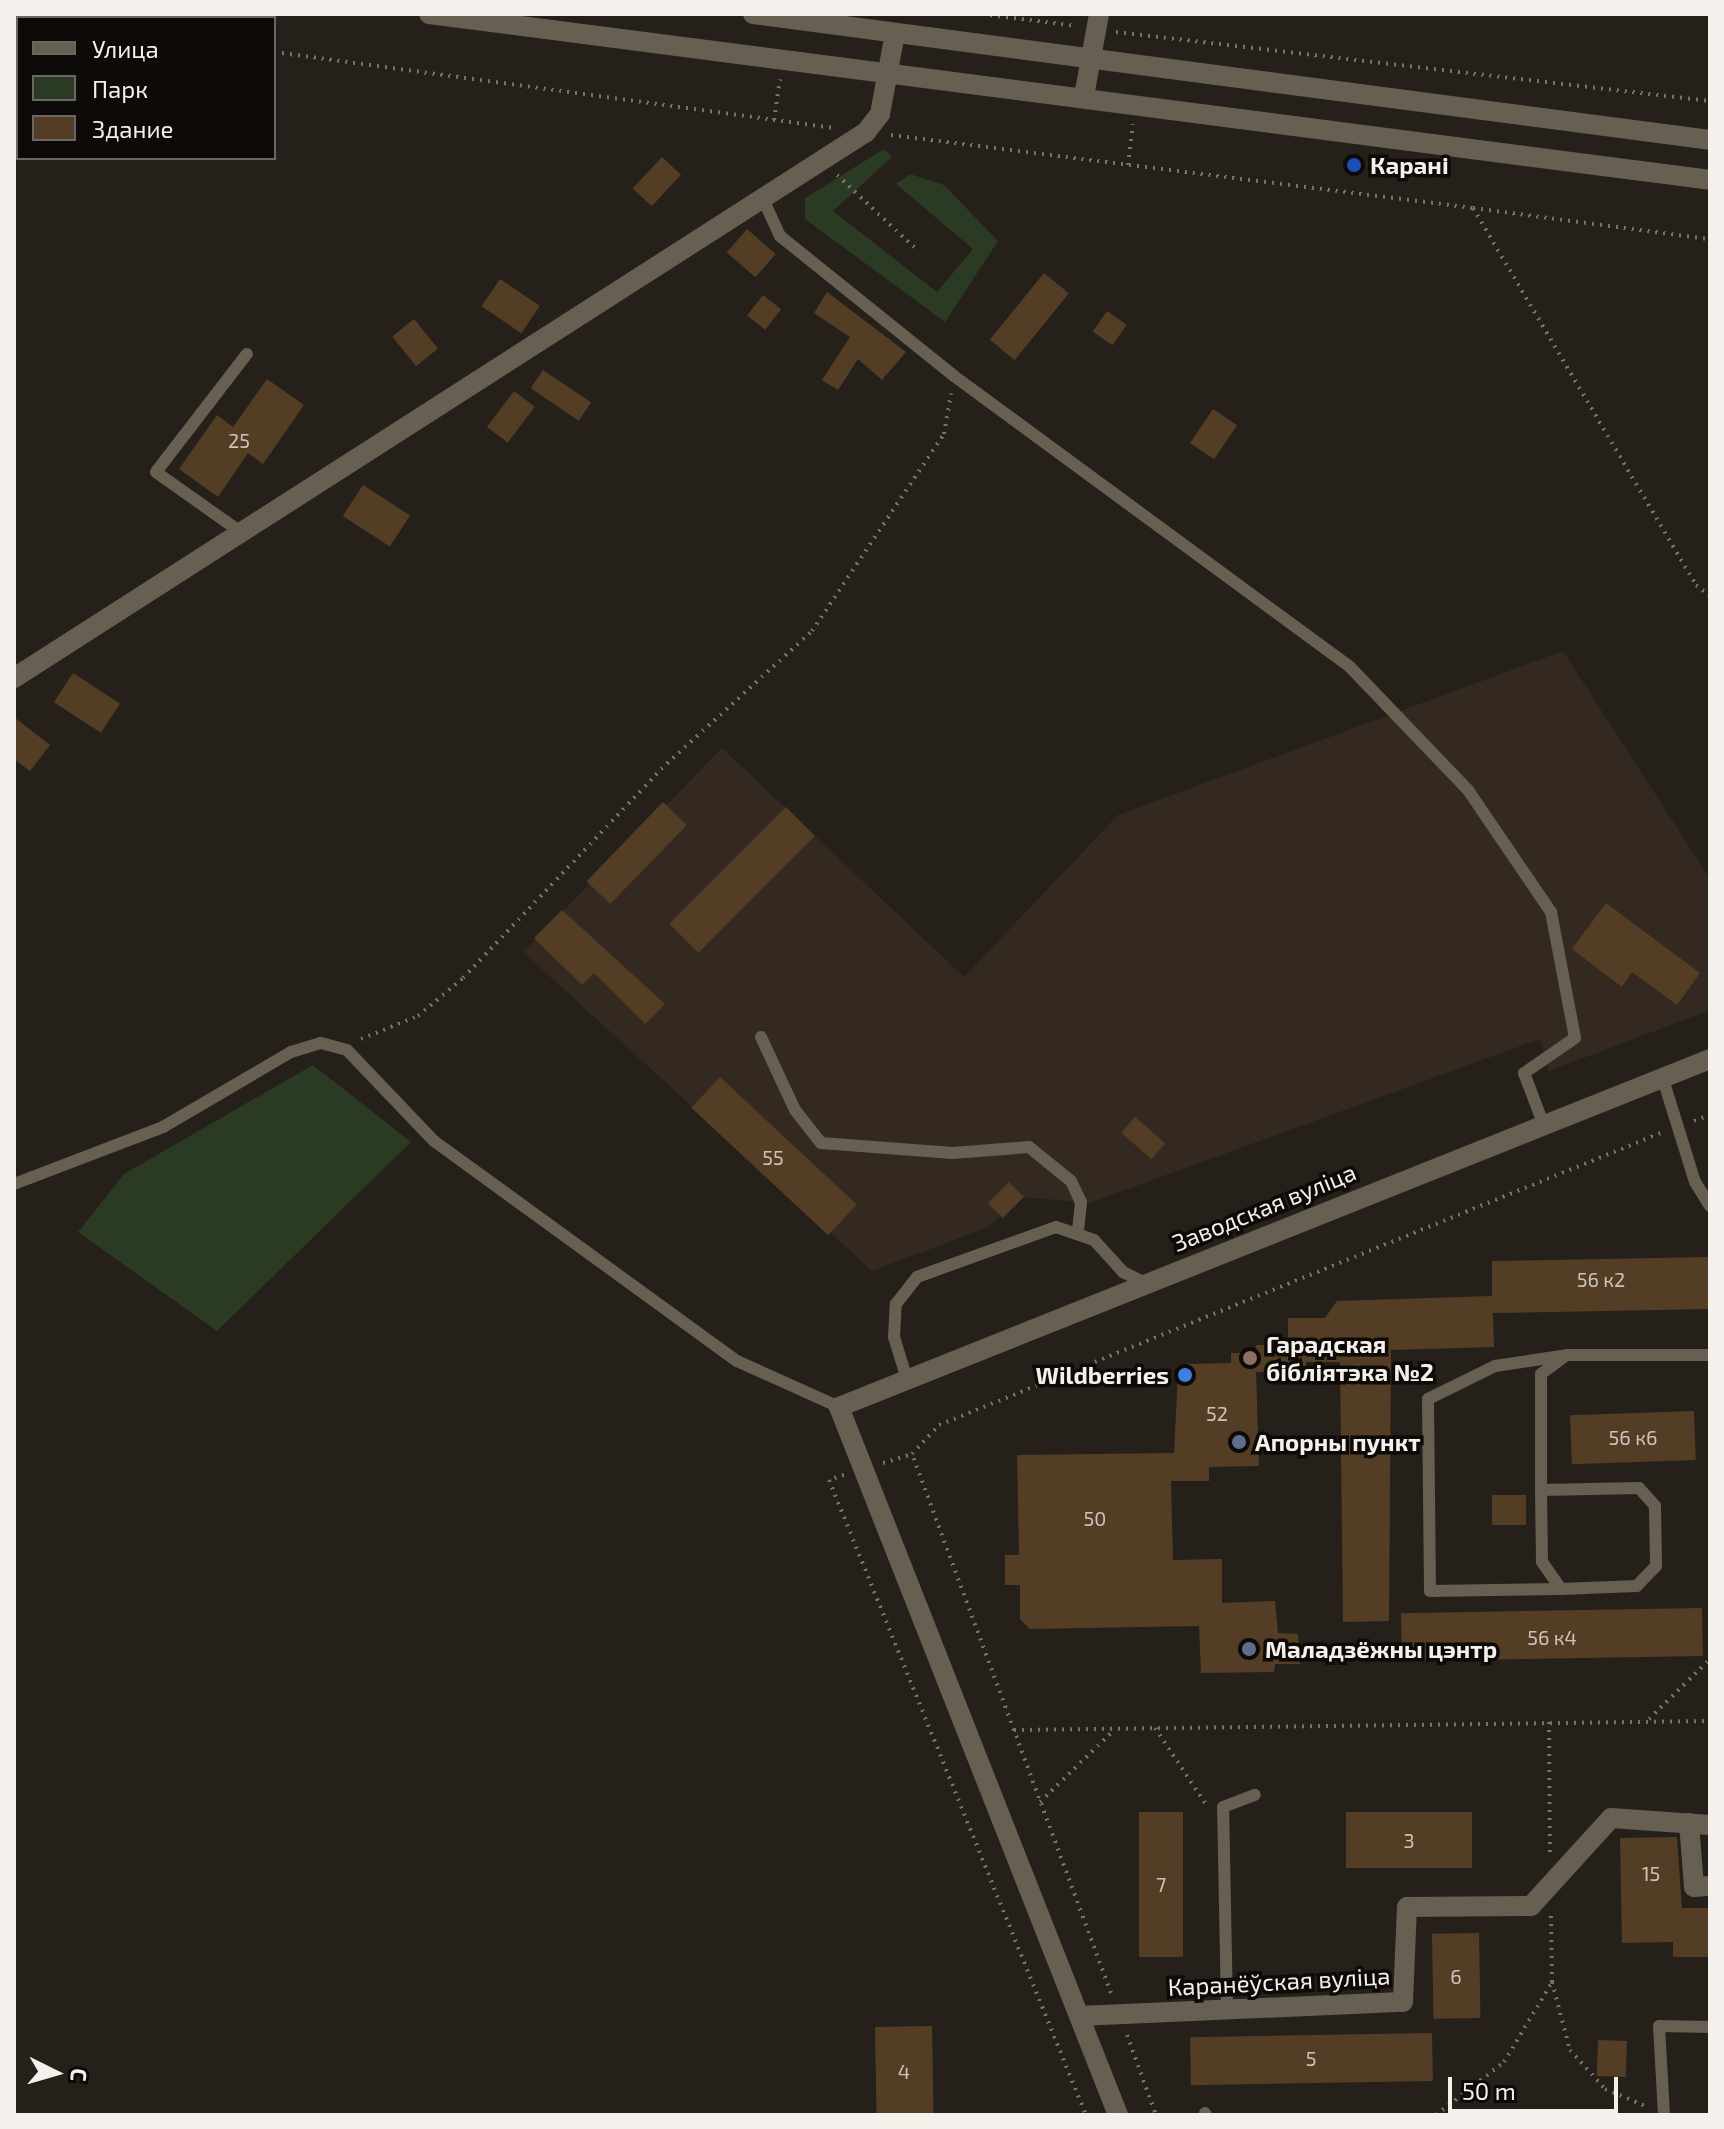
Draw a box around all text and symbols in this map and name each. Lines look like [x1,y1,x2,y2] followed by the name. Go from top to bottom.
[16,16,276,160] legend
[92,34,159,63] text: Улица
[92,74,148,103] text: Парк
[92,114,174,143] text: Здание
[1370,151,1449,179] place label: Карані
[1345,156,1363,174] marker: Карані
[228,428,250,452] house number: 25
[762,1145,784,1169] house number: 55
[1168,1157,1360,1257] street label: Заводская вуліца
[1577,1267,1625,1291] house number: 56 к2
[1266,1330,1434,1386] place label: Гарадская бібліятэка №2
[1241,1349,1259,1367] marker: Гарадская бібліятэка №2
[1036,1361,1169,1389] place label: Wildberries
[1176,1366,1194,1384] marker: Wildberries
[1206,1401,1228,1425] house number: 52
[1609,1425,1657,1449] house number: 56 к6
[1255,1428,1421,1456] place label: Апорны пункт
[1230,1433,1248,1451] marker: Апорны пункт
[1084,1506,1106,1530] house number: 50
[1527,1625,1577,1649] house number: 56 к4
[1265,1635,1497,1663] place label: Маладзёжны цэнтр
[1240,1640,1258,1658] marker: Маладзёжны цэнтр
[1403,1828,1415,1852] house number: 3
[1642,1861,1660,1885] house number: 15
[1156,1872,1166,1896] house number: 7
[1167,1961,1391,2001] street label: Каранёўская вуліца
[1450,1964,1462,1988] house number: 6
[16,2033,96,2113] north arrow
[1306,2046,1316,2070] house number: 5
[898,2059,910,2083] house number: 4
[1452,2061,1622,2111] scale bar
[66,2068,93,2083] text: С
[1462,2076,1516,2105] text: 50 m

